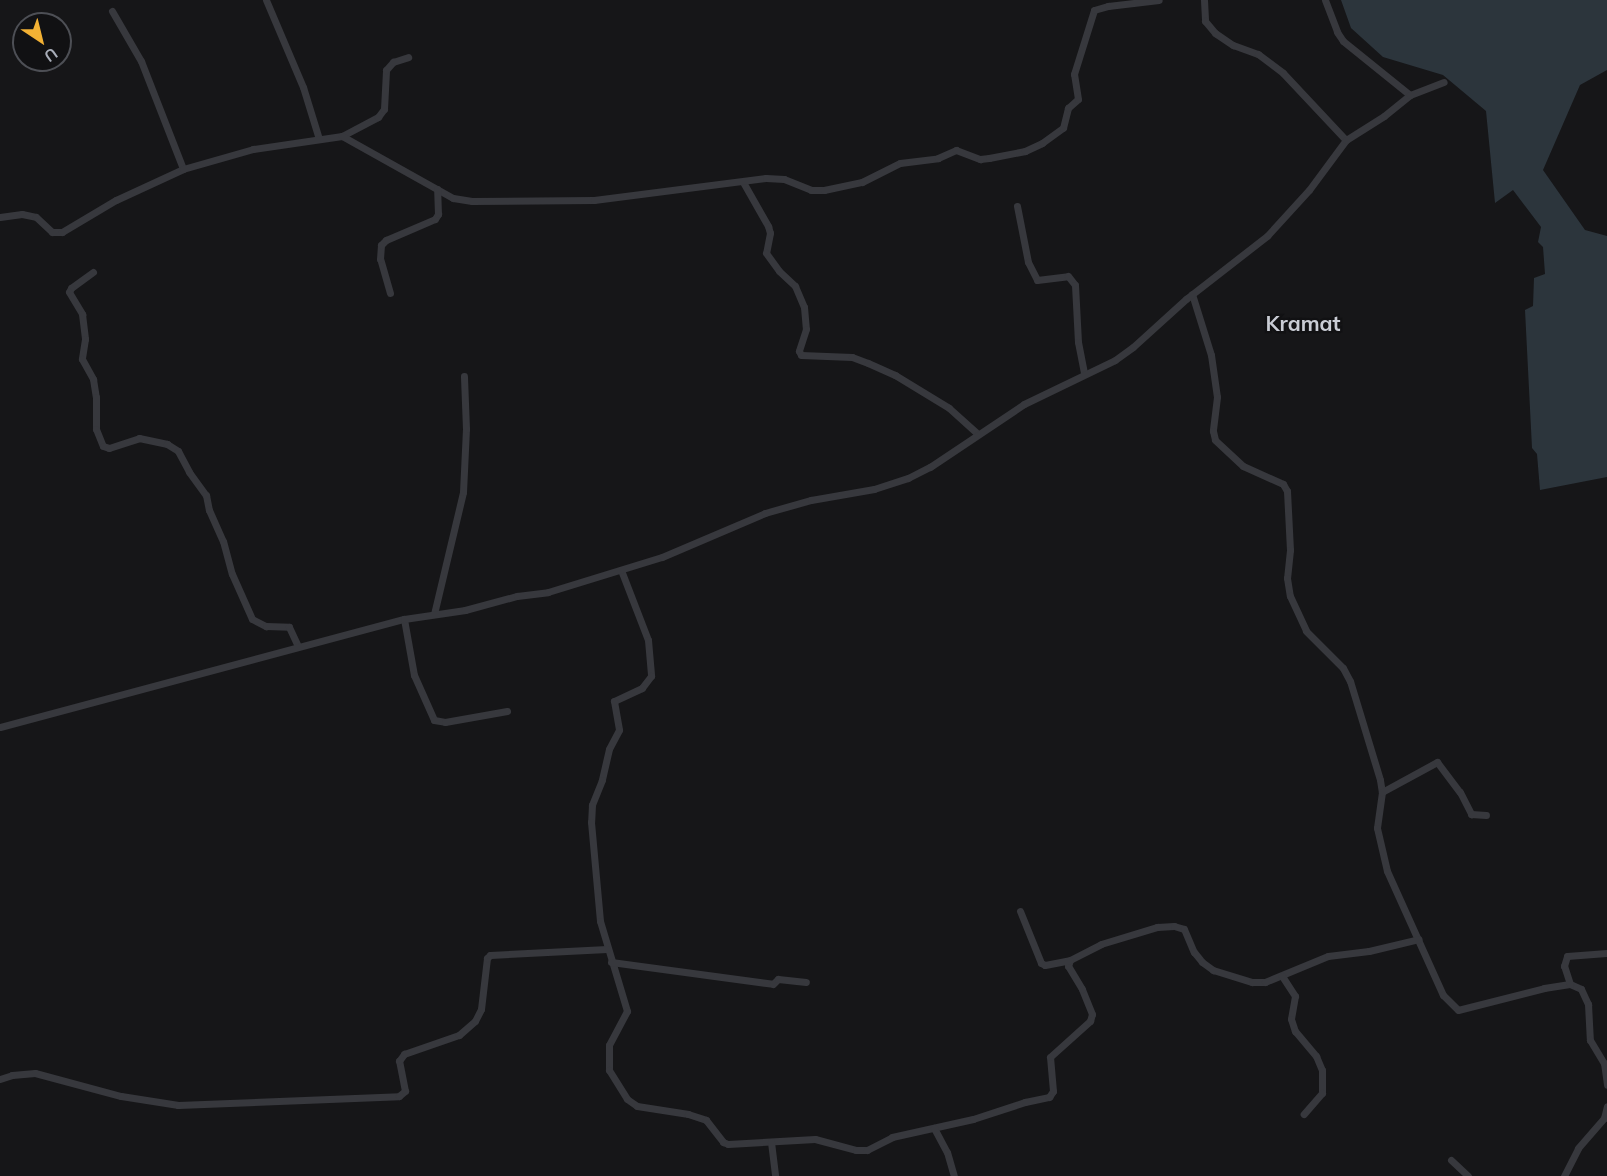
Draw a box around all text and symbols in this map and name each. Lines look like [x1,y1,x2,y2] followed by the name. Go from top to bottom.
[12,12,72,72] north arrow
[41,44,62,67] text: U
[1265,310,1341,336] district label: Kramat

